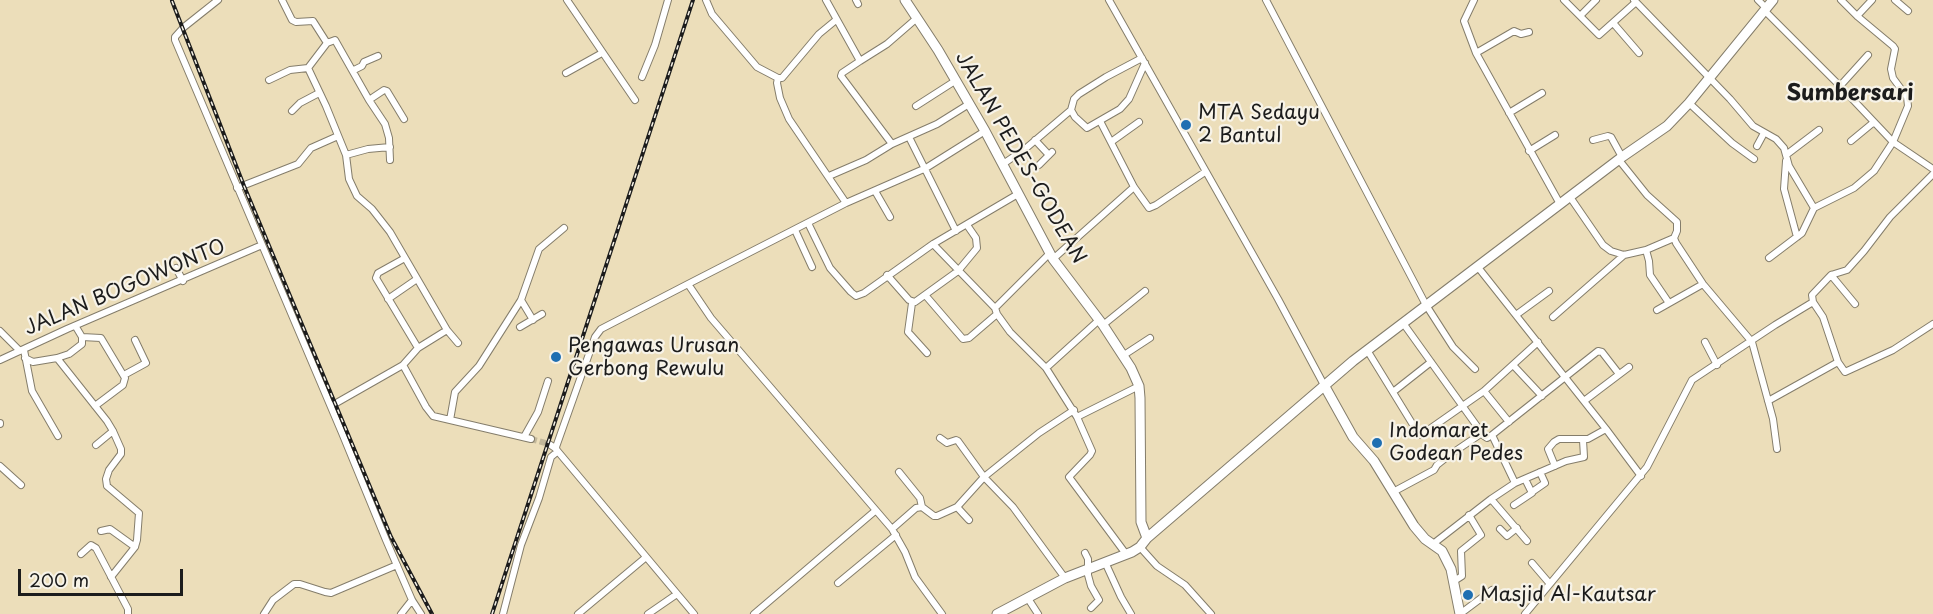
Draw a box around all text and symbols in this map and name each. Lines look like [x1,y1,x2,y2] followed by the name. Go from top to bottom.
[949,48,1091,268] street label: JALAN PEDES-GODEAN
[1786,81,1914,107] district label: Sumbersari
[1198,101,1320,148] place label: MTA Sedayu 2 Bantul
[1179,118,1193,132] marker: MTA Sedayu 2 Bantul
[21,235,229,341] street label: JALAN BOGOWONTO
[568,334,739,381] place label: Pengawas Urusan Gerbong Rewulu
[549,350,563,364] marker: Pengawas Urusan Gerbong Rewulu
[1389,419,1523,466] place label: Indomaret Godean Pedes
[1370,436,1384,450] marker: Indomaret Godean Pedes
[21,557,186,595] scale bar
[29,566,89,593] text: 200 m
[1480,583,1656,607] place label: Masjid Al-Kautsar
[1461,588,1475,602] marker: Masjid Al-Kautsar

